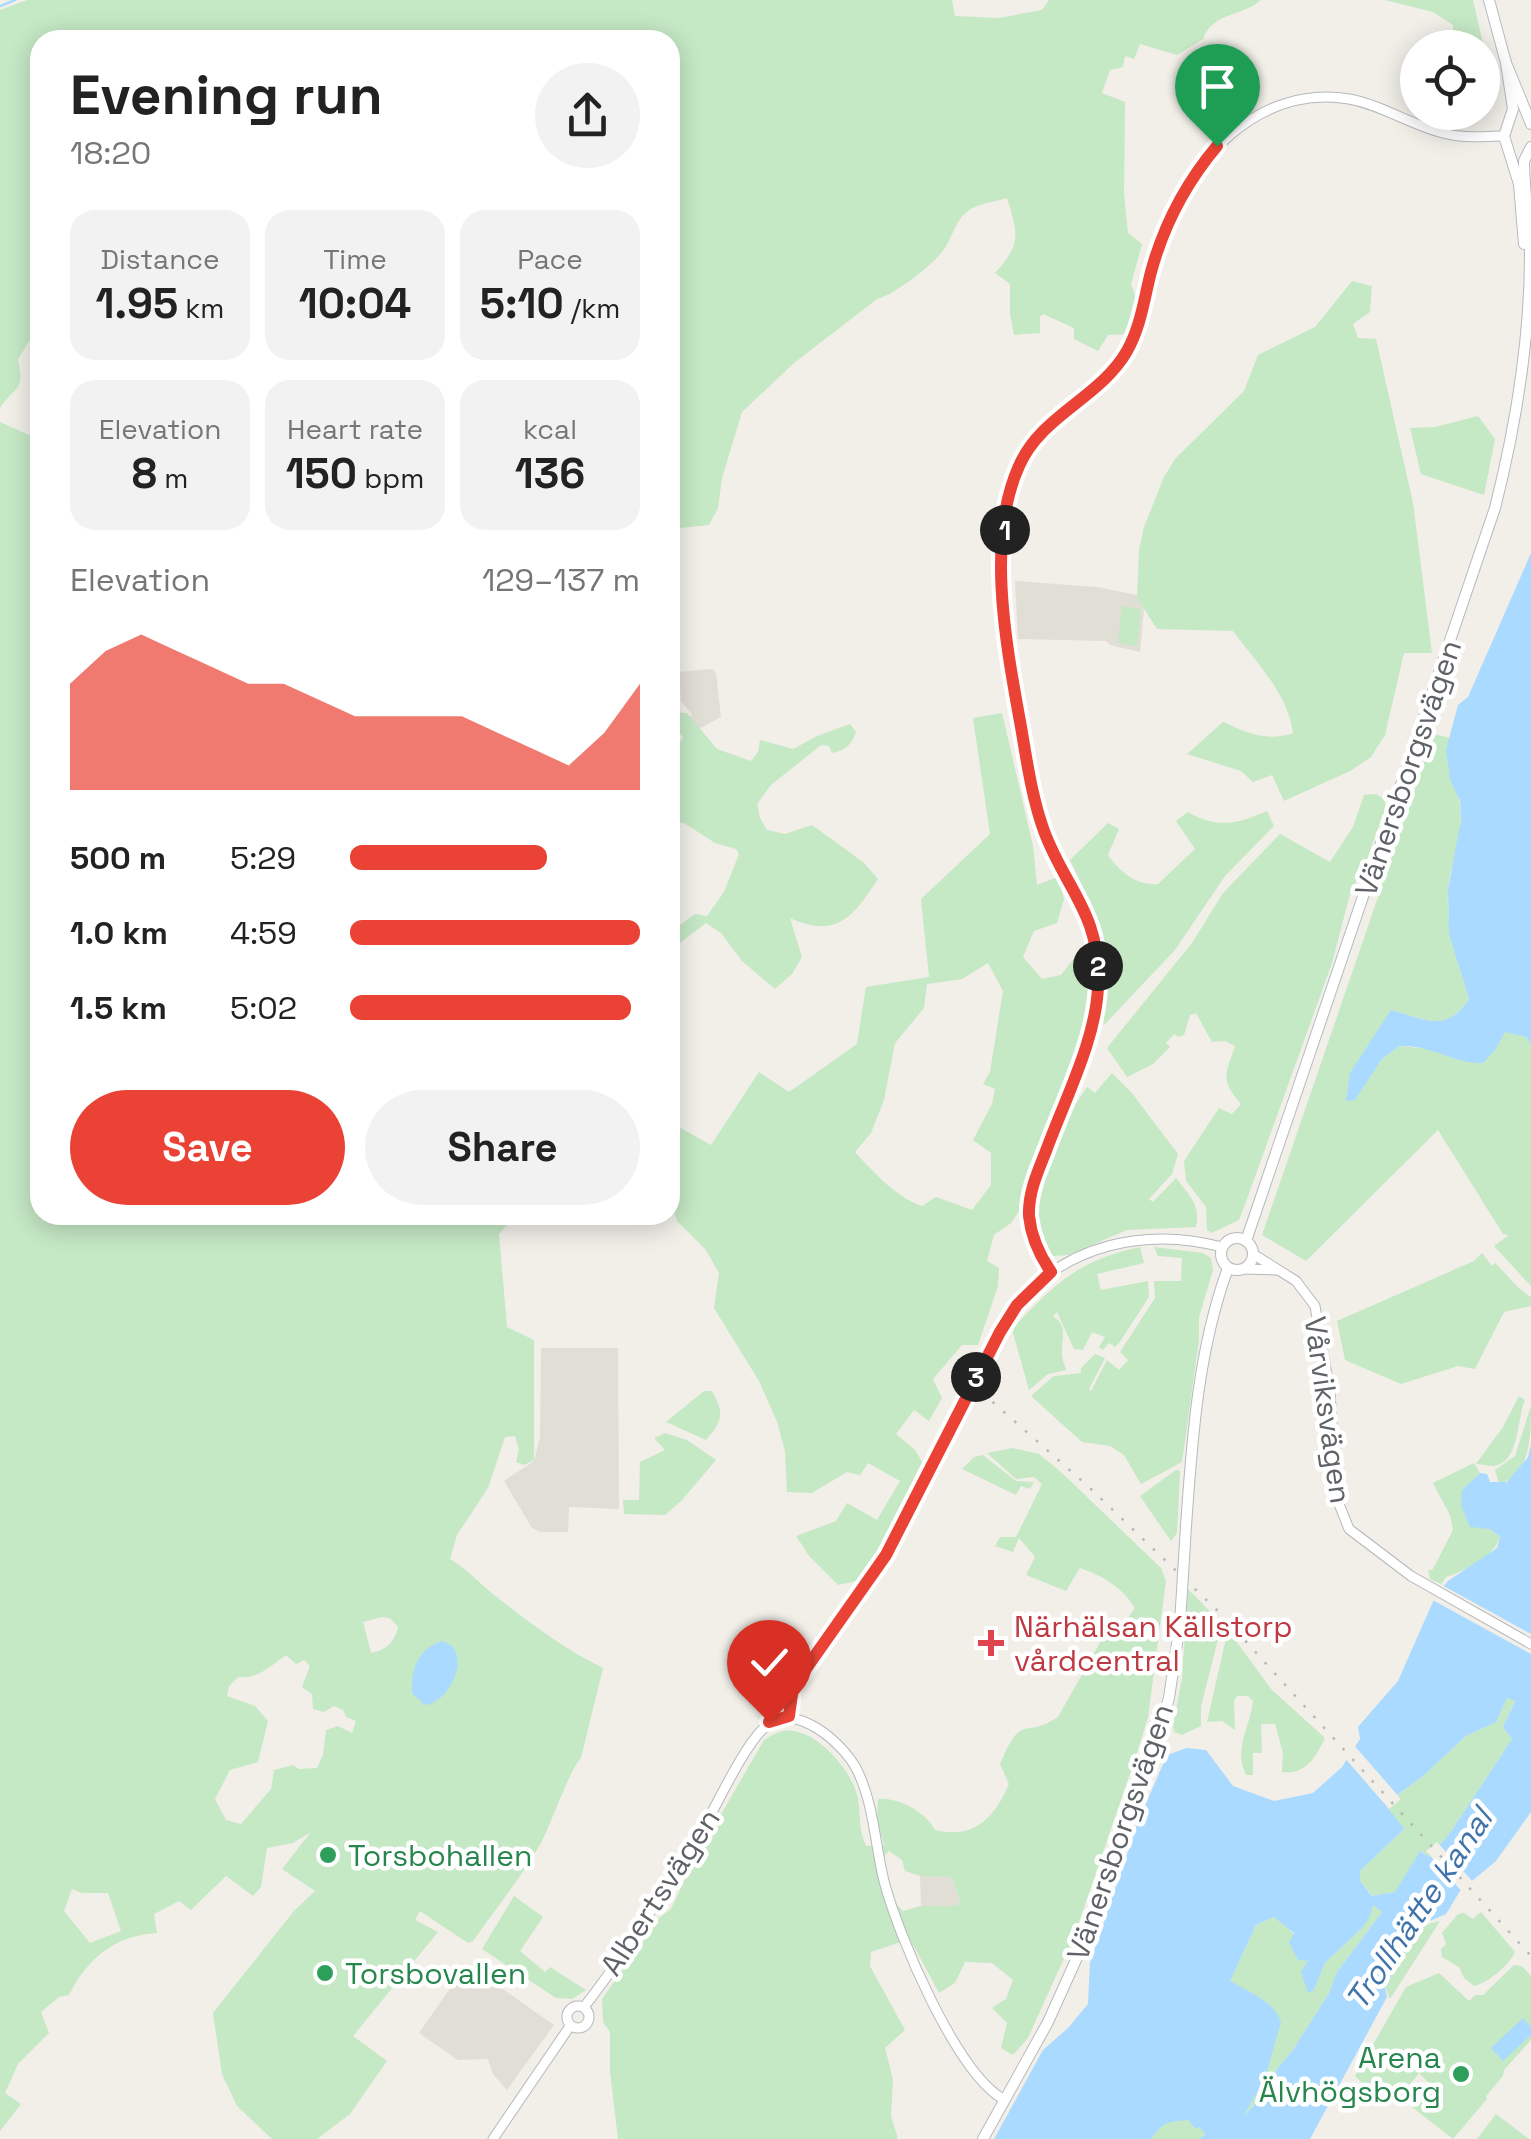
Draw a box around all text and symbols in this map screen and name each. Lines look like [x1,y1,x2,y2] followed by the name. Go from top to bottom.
[1400,30,1500,130] map controls
[1400,30,1500,130] button: locate
[1175,44,1260,147] pin
[1190,59,1245,114] icon: arrive
[70,60,383,130] text: Evening run
[535,63,640,168] button: share
[70,133,151,173] text: 18:20
[100,241,220,277] text: Distance
[323,241,387,277] text: Time
[517,241,583,277] text: Pace
[96,277,178,330] text: 1.95
[299,277,411,330] text: 10:04
[480,277,564,330] text: 5:10
[178,290,224,326] text: km
[564,290,620,326] text: /km
[99,411,221,447] text: Elevation
[287,411,423,447] text: Heart rate
[523,411,577,447] text: kcal
[132,447,157,500] text: 8
[286,447,357,500] text: 150
[515,447,585,500] text: 136
[157,460,188,496] text: m
[357,460,424,496] text: bpm
[980,505,1030,555] pin: 1
[999,512,1011,548] text: 1
[70,560,210,600] text: Elevation
[482,560,640,600] text: 129–137 m
[1346,635,1470,901] street label: Vänersborgsvägen
[70,838,166,878] text: 500 m
[230,838,296,878] text: 5:29
[70,913,168,953] text: 1.0 km
[230,913,297,953] text: 4:59
[1073,941,1123,991] pin: 2
[1090,948,1106,984] text: 2
[70,988,167,1028] text: 1.5 km
[230,988,297,1028] text: 5:02
[70,1090,345,1205] button: Save
[365,1090,640,1205] button: Share
[1296,1314,1360,1506] street label: Vårviksvägen
[951,1352,1001,1402] pin: 3
[967,1359,985,1395] text: 3
[1014,1607,1293,1680] place label: Närhälsan Källstorp vårdcentral
[727,1620,812,1723] pin
[978,1630,1004,1656] marker: Närhälsan Källstorp vårdcentral
[742,1635,797,1690] icon: check
[1058,1699,1182,1965] street label: Vänersborgsvägen
[1337,1798,1503,2017] water label: Trollhätte kanal
[591,1801,729,1983] street label: Albertsvägen
[348,1836,532,1875] place label: Torsbohallen
[317,1844,339,1866] marker: Torsbohallen
[345,1954,526,1993] place label: Torsbovallen
[314,1962,336,1984] marker: Torsbovallen
[1259,2038,1441,2111] place label: Arena Älvhögsborg
[1450,2063,1472,2085] marker: Arena Älvhögsborg

